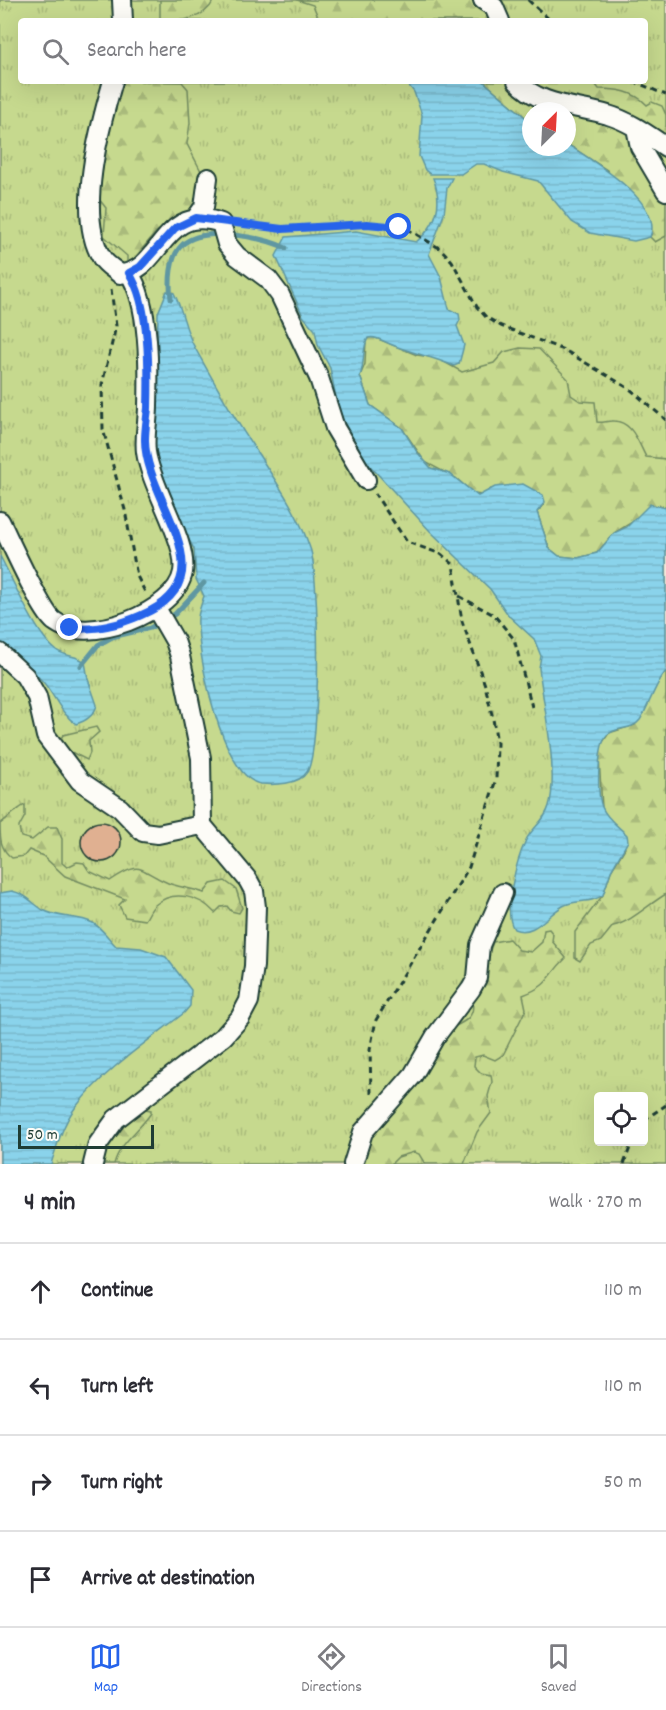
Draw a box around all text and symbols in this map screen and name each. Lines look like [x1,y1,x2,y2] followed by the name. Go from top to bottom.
[18,18,648,84] search box
[39,35,72,68] icon: search
[87,36,186,67] text: Search here
[522,102,576,156] north arrow
[385,213,411,239] route start
[56,614,82,640] route end
[594,1092,648,1146] map controls
[594,1092,648,1146] button: locate
[18,1122,154,1150] scale bar
[27,1124,58,1147] text: 50 m
[24,1185,75,1222] text: 4 min
[549,1189,642,1217] text: Walk · 270 m
[24,1275,57,1308] icon: ahead
[81,1276,153,1307] text: Continue
[604,1277,642,1305] text: 110 m
[24,1371,57,1404] icon: left
[81,1372,153,1403] text: Turn left
[604,1373,642,1401] text: 110 m
[24,1467,57,1500] icon: right
[81,1468,163,1499] text: Turn right
[604,1469,642,1497] text: 50 m
[24,1563,57,1596] icon: arrive
[81,1564,255,1595] text: Arrive at destination
[89,1640,122,1699] tab: Map
[301,1640,362,1699] tab: Directions
[541,1640,577,1699] tab: Saved

